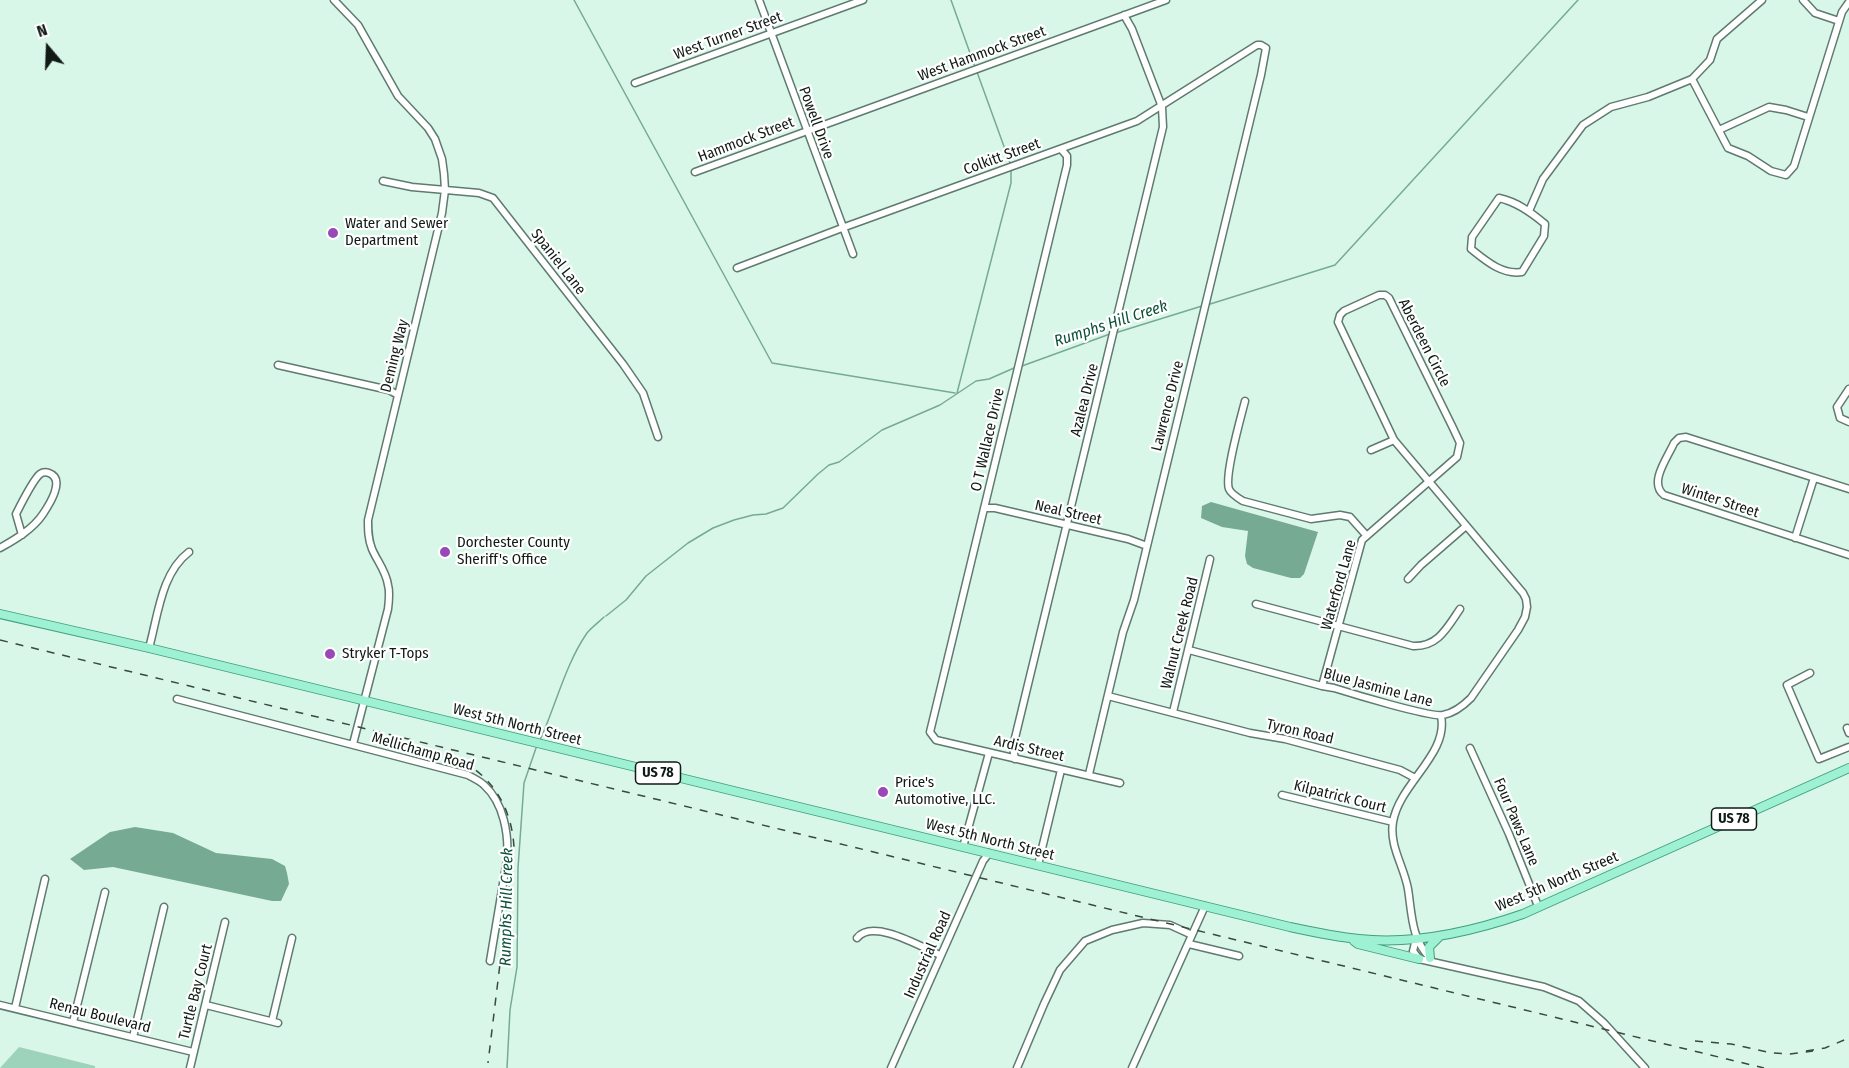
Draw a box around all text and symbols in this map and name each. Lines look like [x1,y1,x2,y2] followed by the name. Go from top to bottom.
[671,8,785,64] street label: West Turner Street
[18,18,78,78] north arrow
[34,20,50,41] text: N
[916,23,1048,85] street label: West Hammock Street
[795,84,837,162] street label: Powell Drive
[696,113,796,167] street label: Hammock Street
[961,135,1043,179] street label: Colkitt Street
[345,215,448,250] place label: Water and Sewer Department
[326,226,340,240] marker: Water and Sewer Department
[527,226,589,298] street label: Spaniel Lane
[1394,296,1454,390] street label: Aberdeen Circle
[1052,297,1170,351] water label: Rumphs Hill Creek
[377,318,413,394] street label: Deming Way
[1148,359,1188,453] street label: Lawrence Drive
[1067,362,1103,438] street label: Azalea Drive
[967,387,1009,493] street label: O T Wallace Drive
[1679,480,1761,522] street label: Winter Street
[1033,497,1103,529] street label: Neal Street
[457,534,570,569] place label: Dorchester County Sheriff's Office
[1317,538,1361,632] street label: Waterford Lane
[438,545,452,559] marker: Dorchester County Sheriff's Office
[1157,575,1203,691] street label: Walnut Creek Road
[342,645,429,663] place label: Stryker T-Tops
[323,647,337,661] marker: Stryker T-Tops
[1322,665,1434,711] street label: Blue Jasmine Lane
[451,700,583,750] street label: West 5th North Street
[1265,716,1335,748] street label: Tyron Road
[370,729,476,775] street label: Mellichamp Road
[992,732,1066,766] street label: Ardis Street
[636,762,680,784] road number: US 78
[895,774,995,809] place label: Price's Automotive, LLC.
[1489,775,1543,869] street label: Four Paws Lane
[1292,777,1388,817] street label: Kilpatrick Court
[876,785,890,799] marker: Price's Automotive, LLC.
[1712,808,1756,830] road number: US 78
[924,815,1056,865] street label: West 5th North Street
[496,848,518,966] water label: Rumphs Hill Creek
[1493,848,1621,916] street label: West 5th North Street
[901,908,955,1002] street label: Industrial Road
[175,942,217,1042] street label: Turtle Bay Court
[47,995,153,1037] street label: Renau Boulevard

